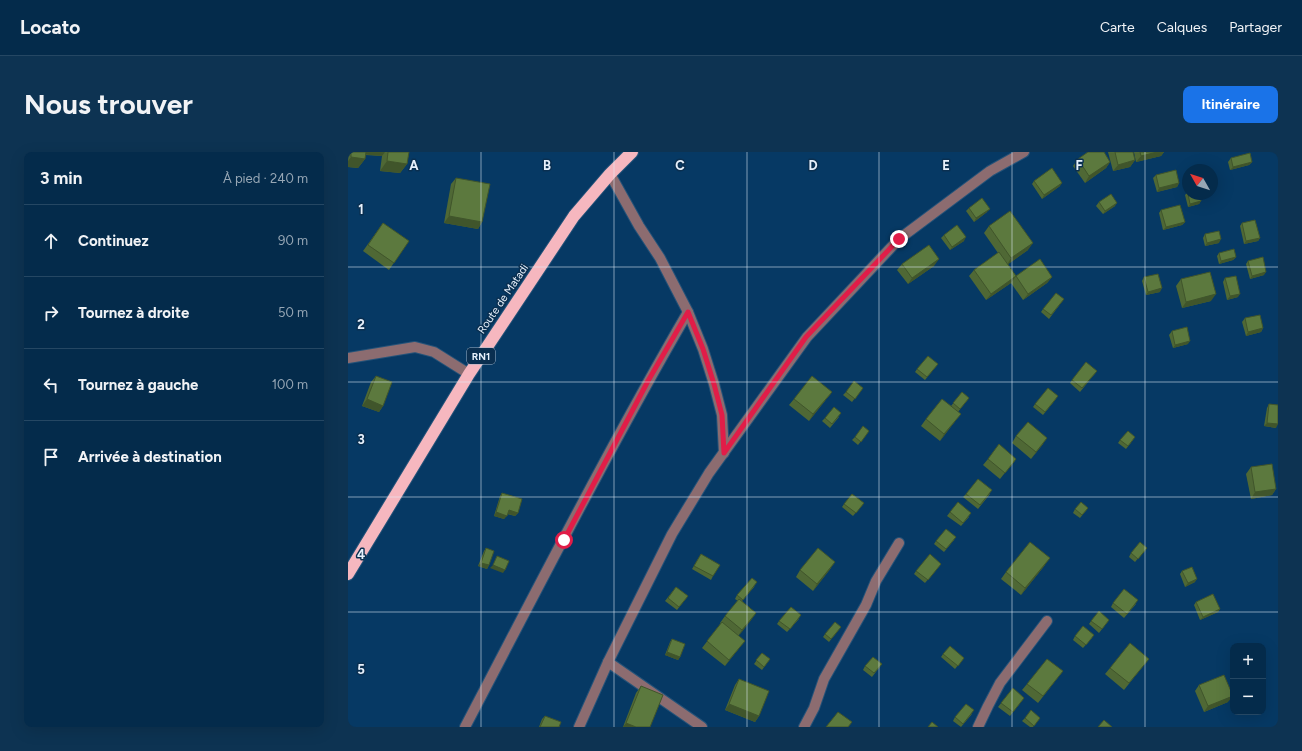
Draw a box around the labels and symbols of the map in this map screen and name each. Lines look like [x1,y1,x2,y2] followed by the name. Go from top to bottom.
[409,158,419,173] text: A
[543,158,551,173] text: B
[675,158,685,173] text: C
[808,158,818,173] text: D
[942,158,950,173] text: E
[1075,158,1083,173] text: F
[1182,164,1218,200] north arrow
[358,202,364,217] text: 1
[890,230,908,248] route end
[475,262,531,336] street label: Route de Matadi
[357,317,365,332] text: 2
[467,348,495,364] road number: RN1
[357,432,365,447] text: 3
[555,531,573,549] route start
[357,547,365,562] text: 4
[357,662,365,677] text: 5

